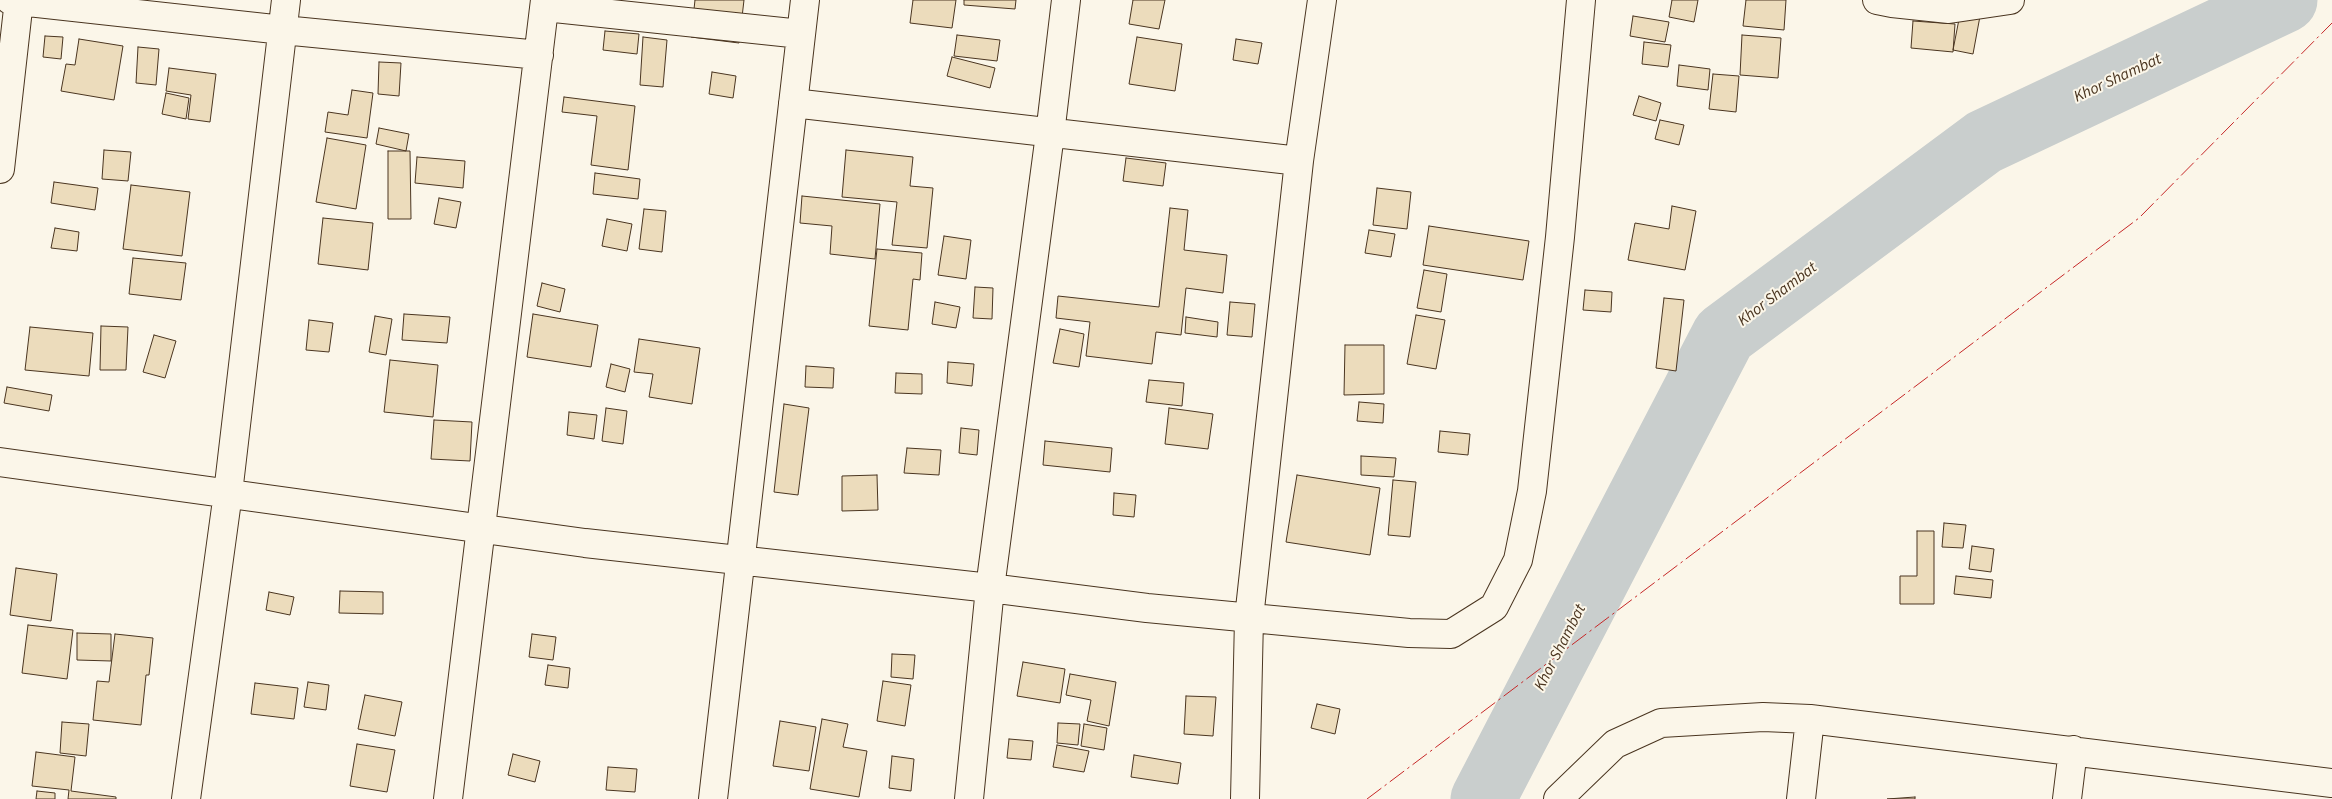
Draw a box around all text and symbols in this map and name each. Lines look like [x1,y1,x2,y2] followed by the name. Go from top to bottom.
[2071,50,2165,108] water label: Khor Shambat
[1735,259,1821,331] water label: Khor Shambat
[1531,602,1591,694] water label: Khor Shambat

